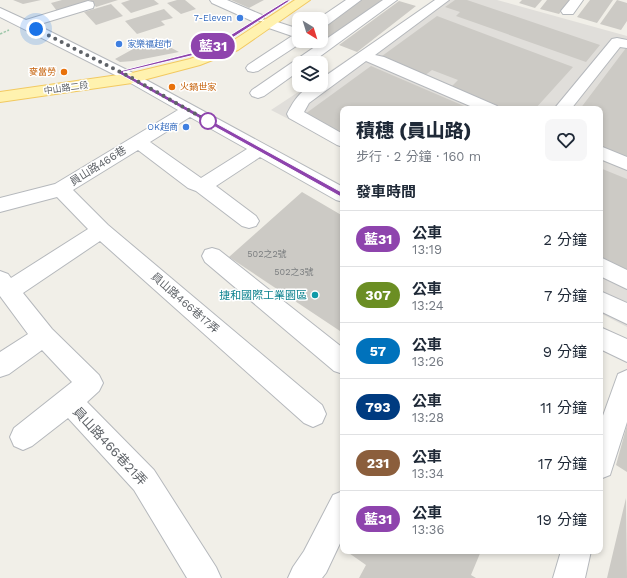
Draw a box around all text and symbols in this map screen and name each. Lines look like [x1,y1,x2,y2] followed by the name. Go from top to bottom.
[292,12,328,48] north arrow
[292,12,328,92] map controls
[194,13,232,23] place label: 7-Eleven
[235,13,245,23] marker: 7-Eleven
[26,19,46,39] your location
[190,33,236,59] line badge: 藍31
[199,38,227,54] text: 藍31
[114,39,124,49] marker: 家樂福超市
[127,39,172,49] place label: 家樂福超市
[292,56,328,92] button: layers
[29,67,56,77] place label: 麥當勞
[59,67,69,77] marker: 麥當勞
[43,80,89,96] street label: 中山路二段
[167,82,177,92] marker: 火鍋世家
[180,82,217,92] place label: 火鍋世家
[199,112,217,130] unlabelled marker
[356,119,471,142] text: 積穗 (員山路)
[545,119,587,161] button: heart
[147,122,178,132] place label: OK超商
[181,122,191,132] marker: OK超商
[67,144,129,188] street label: 員山路466巷
[356,149,481,164] text: 步行 · 2 分鐘 · 160 m
[356,183,416,201] text: 發車時間
[412,224,442,242] text: 公車
[364,231,392,247] text: 藍31
[543,231,587,249] text: 2 分鐘
[412,242,442,257] text: 13:19
[247,249,287,259] house number: 502之2號
[274,267,314,277] house number: 502之3號
[148,270,222,336] street label: 員山路466巷17弄
[412,280,442,298] text: 公車
[365,287,391,303] text: 307
[544,287,587,305] text: 7 分鐘
[219,289,307,302] place label: 捷和國際工業園區
[310,290,320,300] marker: 捷和國際工業園區
[412,298,444,313] text: 13:24
[412,336,442,354] text: 公車
[370,343,386,359] text: 57
[543,343,587,361] text: 9 分鐘
[412,354,444,369] text: 13:26
[412,392,442,410] text: 公車
[365,399,391,415] text: 793
[540,399,587,417] text: 11 分鐘
[70,404,150,488] street label: 員山路466巷21弄
[412,410,444,425] text: 13:28
[412,448,442,466] text: 公車
[367,455,389,471] text: 231
[538,455,587,473] text: 17 分鐘
[412,466,444,481] text: 13:34
[412,504,442,522] text: 公車
[364,511,392,527] text: 藍31
[537,511,587,529] text: 19 分鐘
[412,522,444,537] text: 13:36

